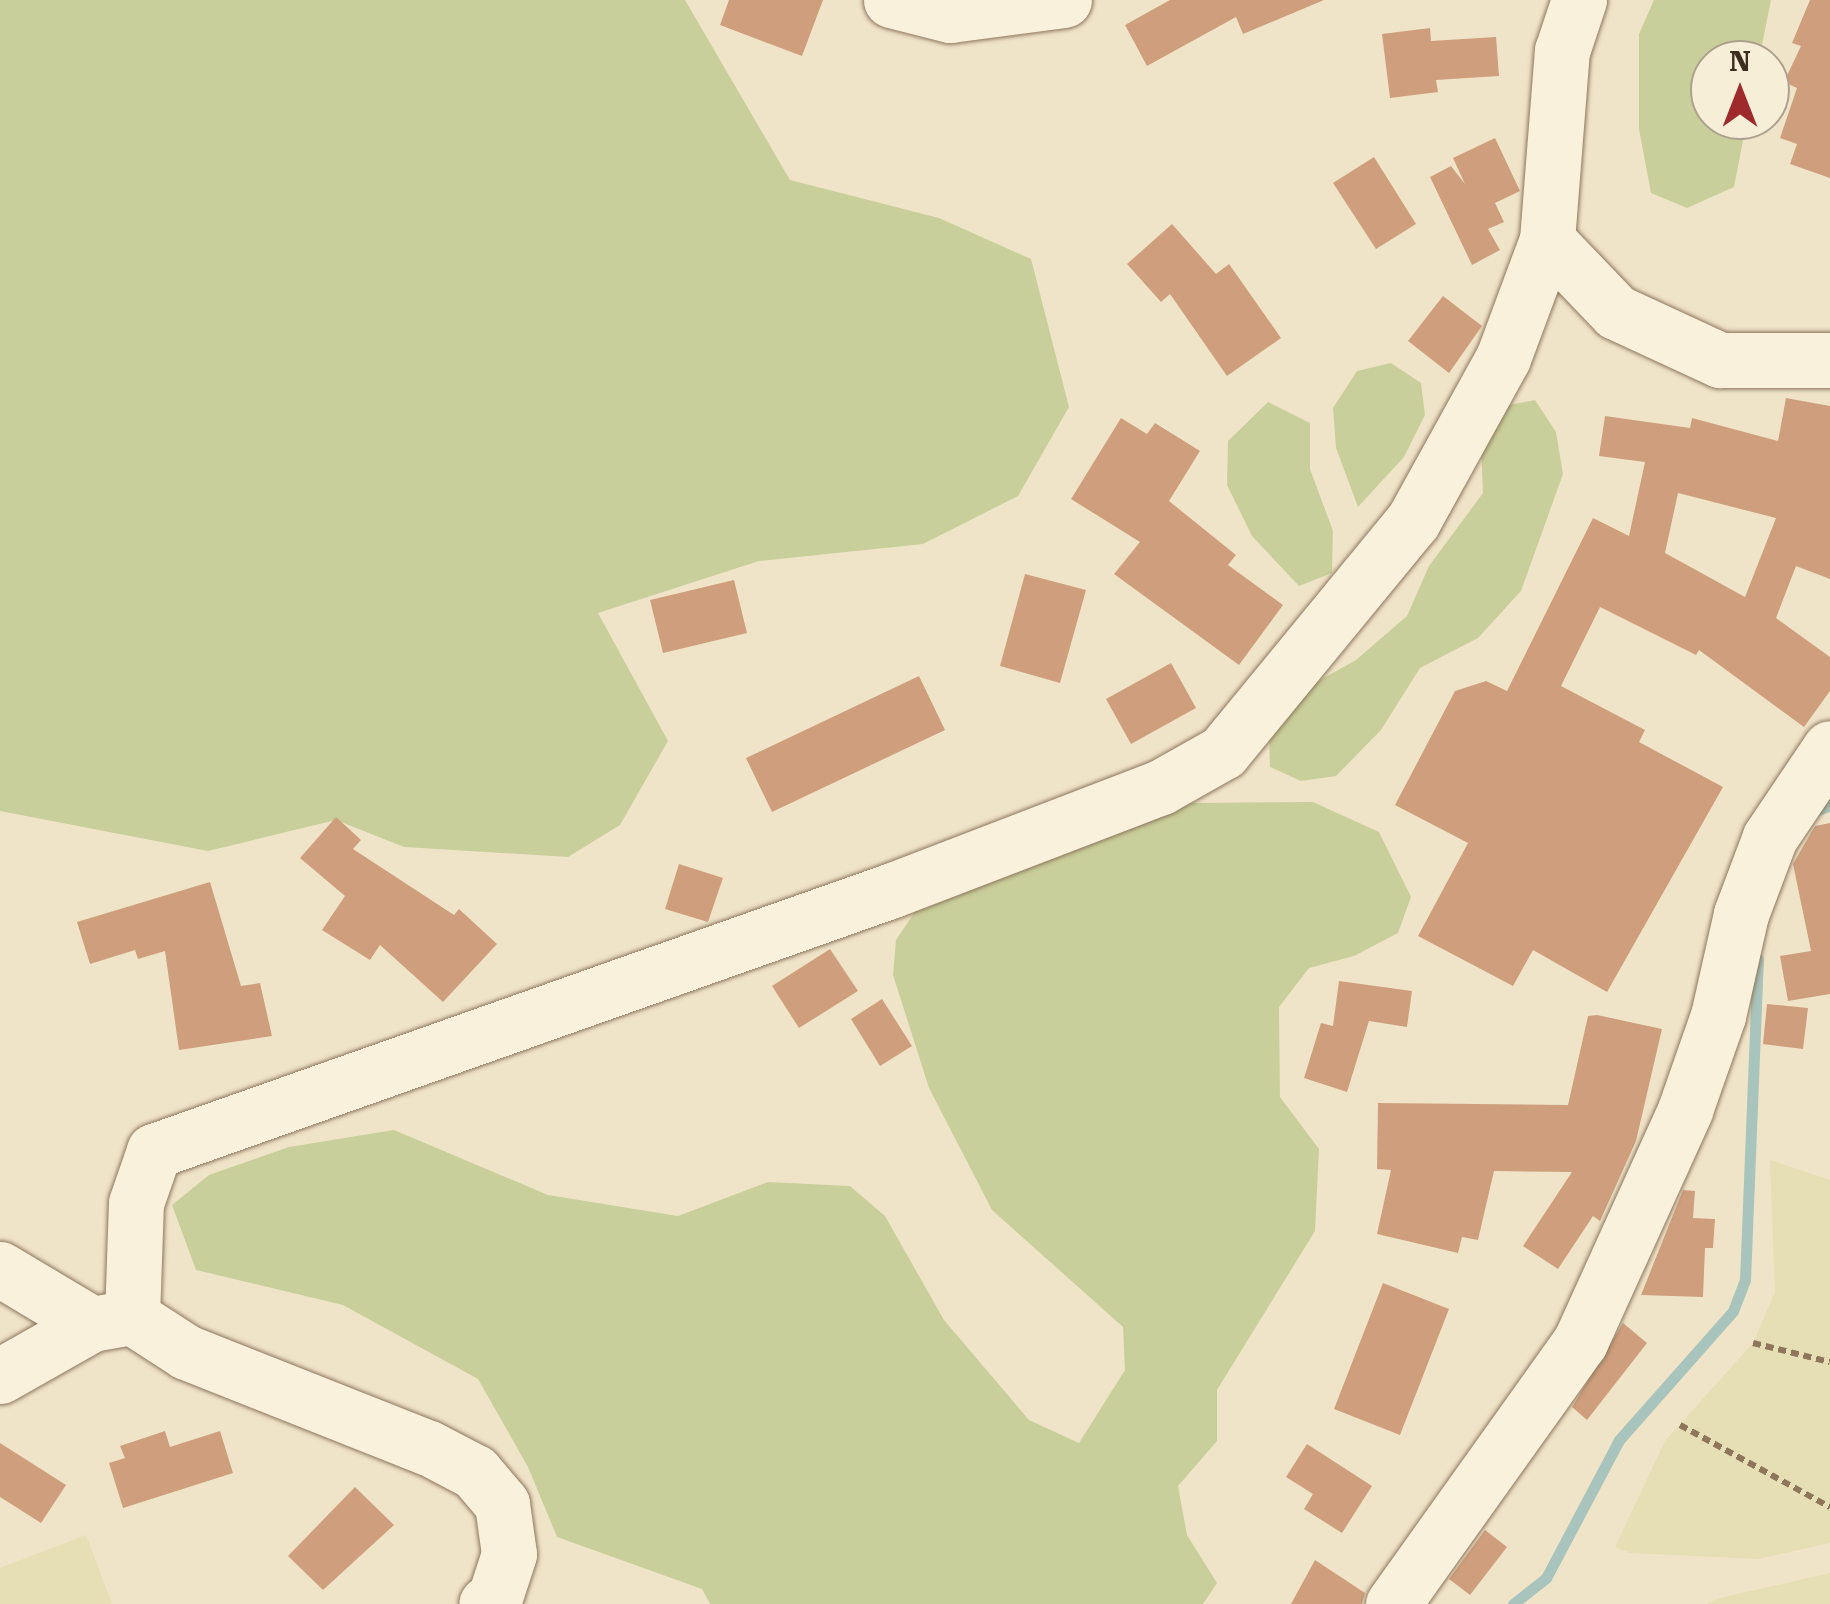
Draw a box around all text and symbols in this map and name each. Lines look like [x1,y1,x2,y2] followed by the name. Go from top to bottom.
[1690,40,1790,140] north arrow
[1729,45,1751,78] text: N

